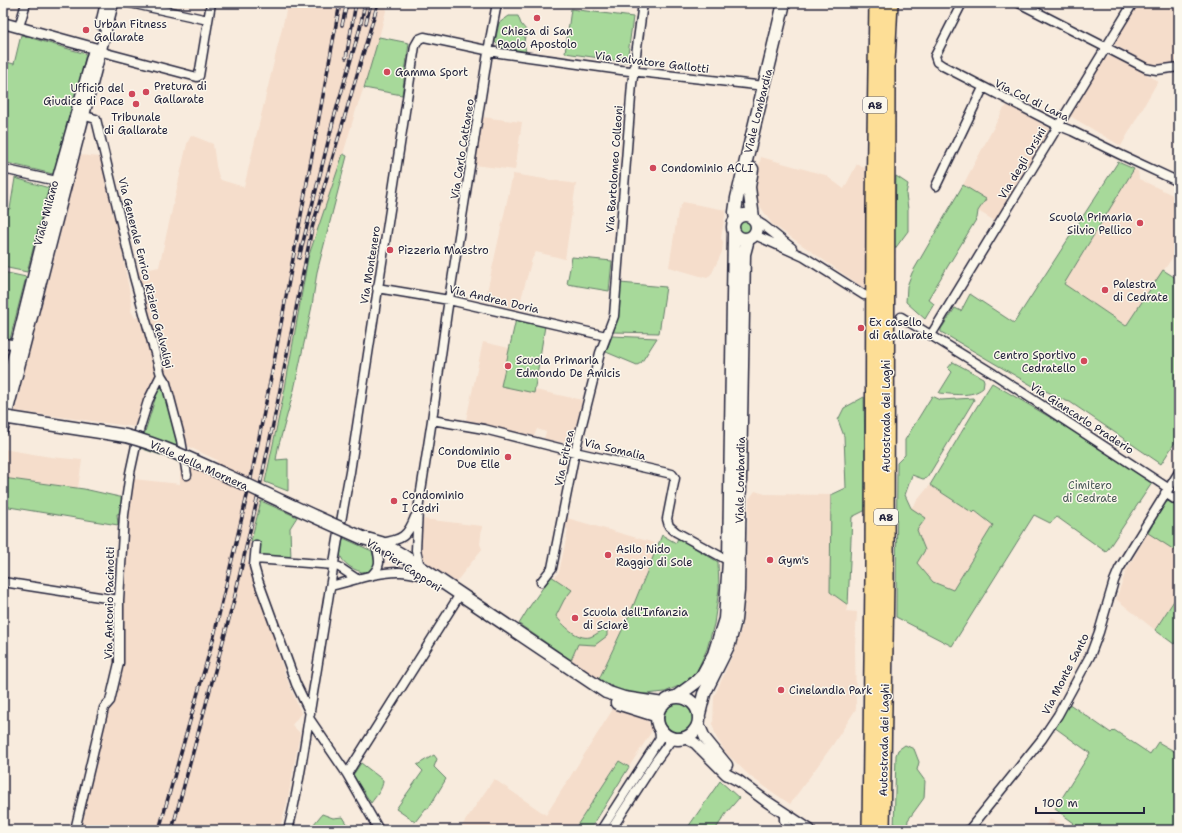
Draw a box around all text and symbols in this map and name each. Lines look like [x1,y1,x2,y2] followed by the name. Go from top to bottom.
[532,13,542,23] marker: Chiesa di San Paolo Apostolo
[94,17,167,45] place label: Urban Fitness Gallarate
[497,24,577,52] place label: Chiesa di San Paolo Apostolo
[81,25,91,35] marker: Urban Fitness Gallarate
[594,48,710,77] street label: Via Salvatore Gallotti
[395,65,468,80] place label: Gamma Sport
[382,67,392,77] marker: Gamma Sport
[741,67,776,155] street label: Viale Lombardia
[992,76,1072,125] street label: Via Col di Lana
[154,79,207,107] place label: Pretura di Gallarate
[43,81,125,109] place label: Ufficio del Giudice di Pace
[141,87,151,97] marker: Pretura di Gallarate
[127,89,137,99] marker: Ufficio del Giudice di Pace
[447,97,478,200] street label: Via Carlo Cattaneo
[863,97,887,113] road number: A8
[131,99,141,109] marker: Tribunale di Gallarate
[603,105,626,233] street label: Via Bartolomeo Colleoni
[104,110,168,138] place label: Tribunale di Gallarate
[995,125,1050,202] street label: Via degli Orsini
[661,161,753,176] place label: Condominio ACLI
[648,163,658,173] marker: Condominio ACLI
[114,176,177,370] street label: Via Generale Enrico Riziero Galvaligi
[31,178,63,248] street label: Viale Milano
[1049,210,1132,238] place label: Scuola Primaria Silvio Pellico
[1135,218,1145,228] marker: Scuola Primaria Silvio Pellico
[357,224,384,305] street label: Via Montenero
[398,243,489,258] place label: Pizzeria Maestro
[385,245,395,255] marker: Pizzeria Maestro
[1113,277,1168,305] place label: Palestra di Cedrate
[447,282,541,317] street label: Via Andrea Doria
[1100,285,1110,295] marker: Palestra di Cedrate
[869,315,933,343] place label: Ex casello di Gallarate
[856,323,866,333] marker: Ex casello di Gallarate
[994,348,1076,376] place label: Centro Sportivo Cedratello
[516,353,620,381] place label: Scuola Primaria Edmondo De Amicis
[1079,356,1089,366] marker: Centro Sportivo Cedratello
[879,360,894,472] street label: Autostrada dei Laghi
[503,361,513,371] marker: Scuola Primaria Edmondo De Amicis
[1027,379,1137,458] street label: Via Giancarlo Praderio
[551,428,578,488] street label: Via Eritrea
[583,435,647,464] street label: Via Somalia
[732,436,749,524] street label: Viale Lombardia
[147,437,251,494] street label: Viale della Mornera
[438,444,500,472] place label: Condominio Due Elle
[503,452,513,462] marker: Condominio Due Elle
[1062,478,1118,506] park label: Cimitero di Cedrate
[402,488,464,516] place label: Condominio I Cedri
[389,496,399,506] marker: Condominio I Cedri
[874,509,898,525] road number: A8
[363,535,444,596] street label: Via Pier Capponi
[616,542,693,570] place label: Asilo Nido Raggio di Sole
[101,546,118,660] street label: Via Antonio Pacinotti
[603,550,613,560] marker: Asilo Nido Raggio di Sole
[778,553,809,568] place label: Gym's
[765,555,775,565] marker: Gym's
[583,605,688,633] place label: Scuola dell'Infanzia di Sciarè
[570,613,580,623] marker: Scuola dell'Infanzia di Sciarè
[1038,631,1093,718] street label: Via Monte Santo
[789,683,872,698] place label: Cinelandia Park
[876,683,893,797] street label: Autostrada dei Laghi
[776,685,786,695] marker: Cinelandia Park
[1036,789,1144,815] scale bar
[1042,795,1078,811] text: 100 m

